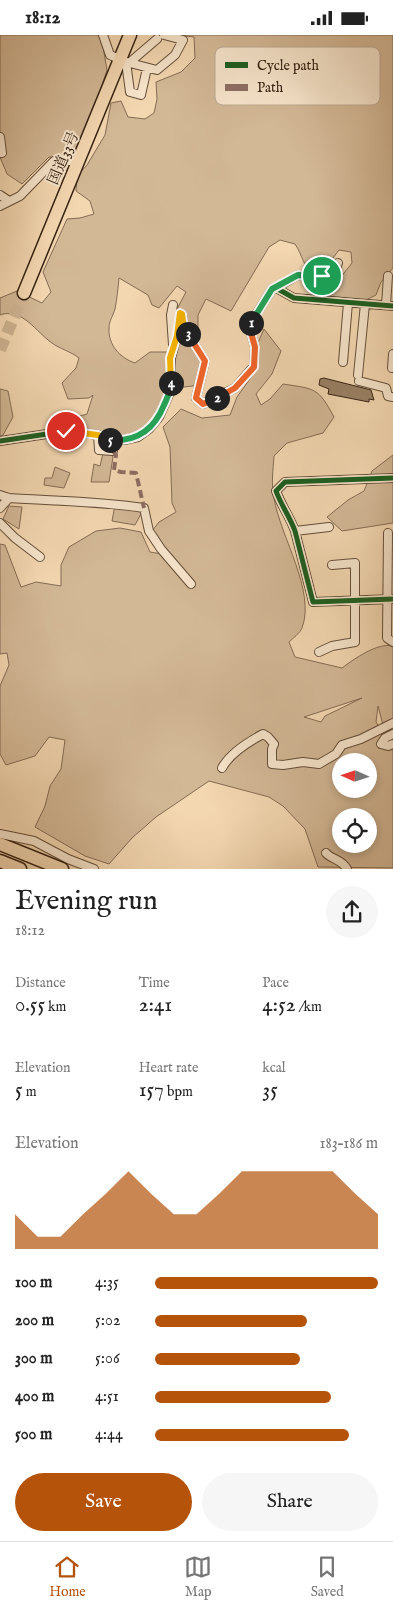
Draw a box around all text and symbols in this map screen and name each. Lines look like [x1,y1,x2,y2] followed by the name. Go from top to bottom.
[25,6,61,30] text: 18:12
[215,47,380,105] legend
[257,57,319,75] text: Cycle path
[257,79,284,97] text: Path
[44,129,83,188] street label: 国道33号
[301,255,343,297] pin
[308,262,336,290] icon: arrive
[238,311,264,335] pin: 1
[249,314,254,332] text: 1
[176,321,200,347] pin: 3
[186,325,191,343] text: 3
[158,371,184,395] pin: 4
[168,374,175,392] text: 4
[204,385,230,411] pin: 2
[214,389,221,407] text: 2
[45,410,87,452] pin
[52,417,80,445] icon: check
[98,427,122,453] pin: 5
[108,431,113,449] text: 5
[332,753,378,797] north arrow
[332,753,377,853] map controls
[332,808,377,853] button: locate
[15,884,158,919] text: Evening run
[326,886,378,938] button: share
[15,921,45,941] text: 18:12
[15,974,66,992] text: Distance
[139,974,170,992] text: Time
[262,974,289,992] text: Pace
[15,992,45,1019] text: 0.55
[139,992,172,1019] text: 2:41
[262,992,296,1019] text: 4:52
[45,998,66,1016] text: km
[296,998,322,1016] text: /km
[15,1059,71,1077] text: Elevation
[139,1059,198,1077] text: Heart rate
[262,1059,286,1077] text: kcal
[15,1077,23,1104] text: 5
[139,1077,164,1104] text: 157
[262,1077,278,1104] text: 35
[23,1083,36,1101] text: m
[164,1083,193,1101] text: bpm
[15,1134,78,1154] text: Elevation
[320,1134,378,1154] text: 183–186 m
[15,1273,52,1293] text: 100 m
[95,1273,119,1293] text: 4:35
[15,1311,54,1331] text: 200 m
[95,1311,120,1331] text: 5:02
[15,1349,53,1369] text: 300 m
[95,1349,120,1369] text: 5:06
[15,1387,54,1407] text: 400 m
[95,1387,119,1407] text: 4:51
[15,1425,52,1445] text: 500 m
[95,1425,123,1445] text: 4:44
[15,1473,192,1531] button: Save
[202,1473,378,1531] button: Share
[49,1553,86,1601] tab: Home
[184,1553,212,1601] tab: Map
[311,1553,344,1601] tab: Saved

